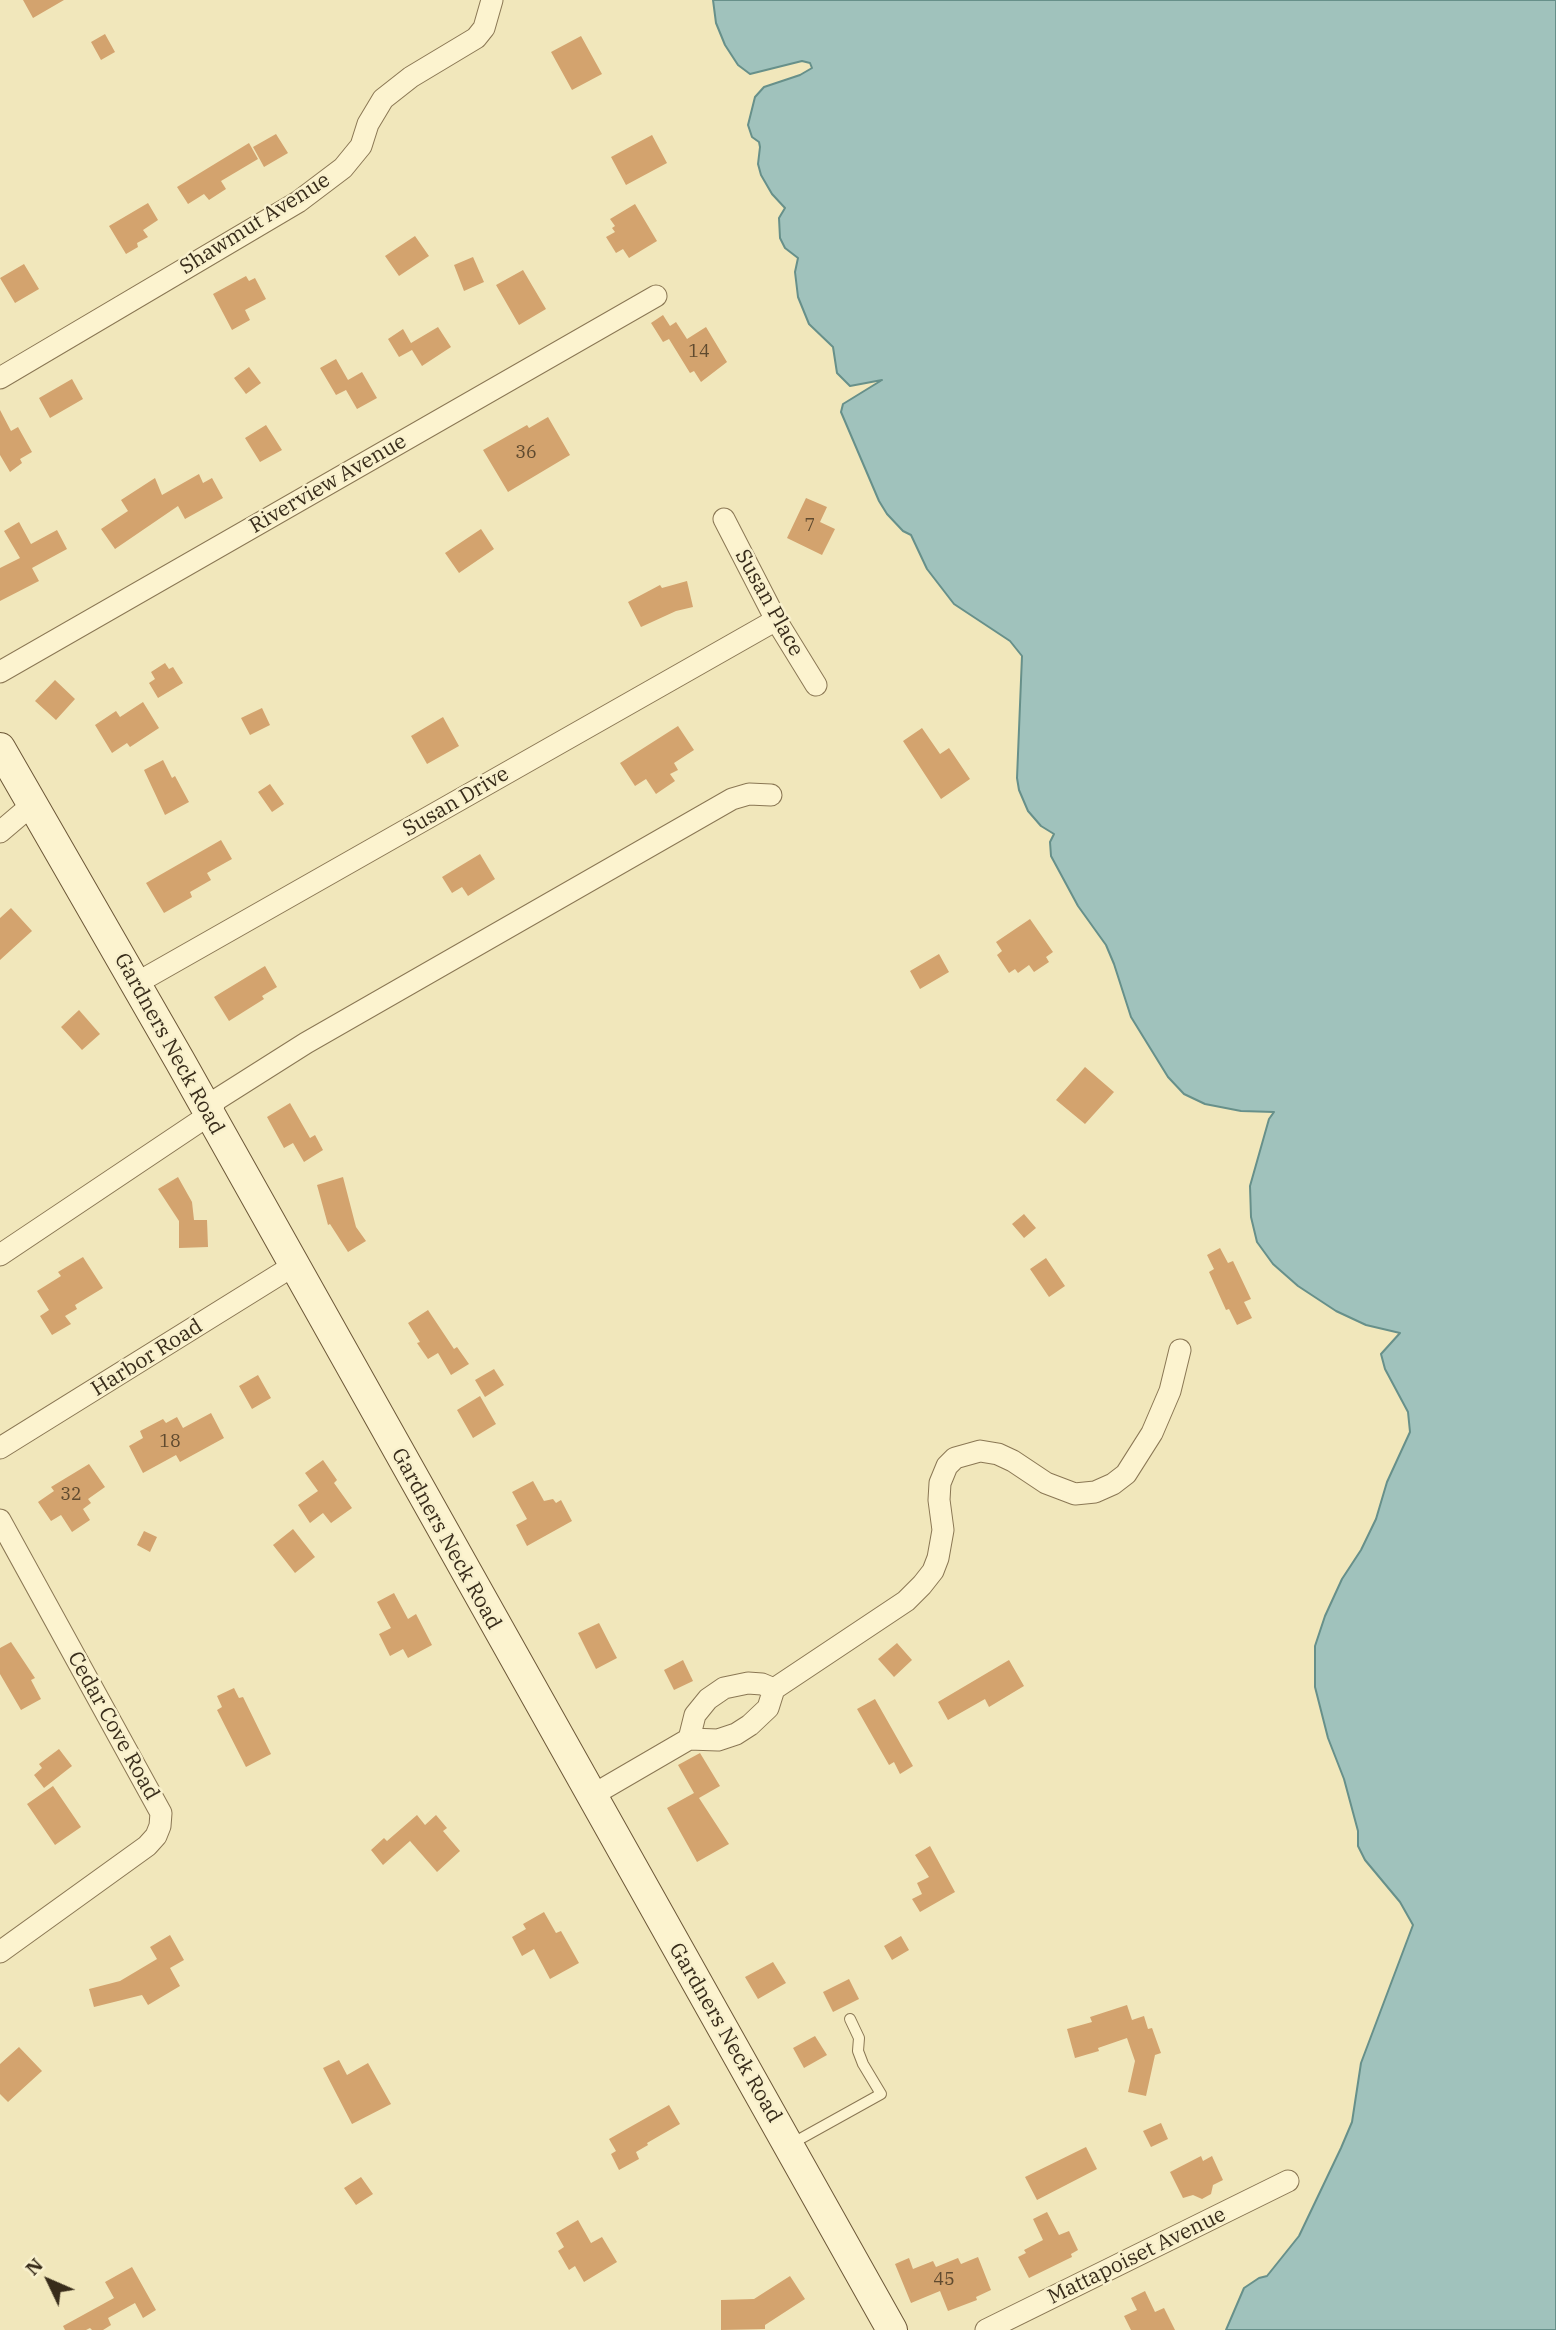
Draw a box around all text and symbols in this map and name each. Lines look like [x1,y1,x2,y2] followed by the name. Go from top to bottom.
[175,168,335,280] street label: Shawmut Avenue
[688,341,710,363] house number: 14
[245,429,411,539] street label: Riverview Avenue
[515,442,537,464] house number: 36
[805,515,815,537] house number: 7
[729,545,809,661] street label: Susan Place
[398,761,514,843] street label: Susan Drive
[109,949,229,1139] street label: Gardners Neck Road
[87,1314,207,1402] street label: Harbor Road
[159,1431,181,1453] house number: 18
[386,1444,506,1634] street label: Gardners Neck Road
[60,1484,82,1506] house number: 32
[62,1647,164,1805] street label: Cedar Cove Road
[663,1939,787,2127] street label: Gardners Neck Road
[1044,2202,1230,2310] street label: Mattapoiset Avenue
[14,2246,84,2316] north arrow
[20,2253,48,2280] text: N
[933,2269,955,2291] house number: 45

